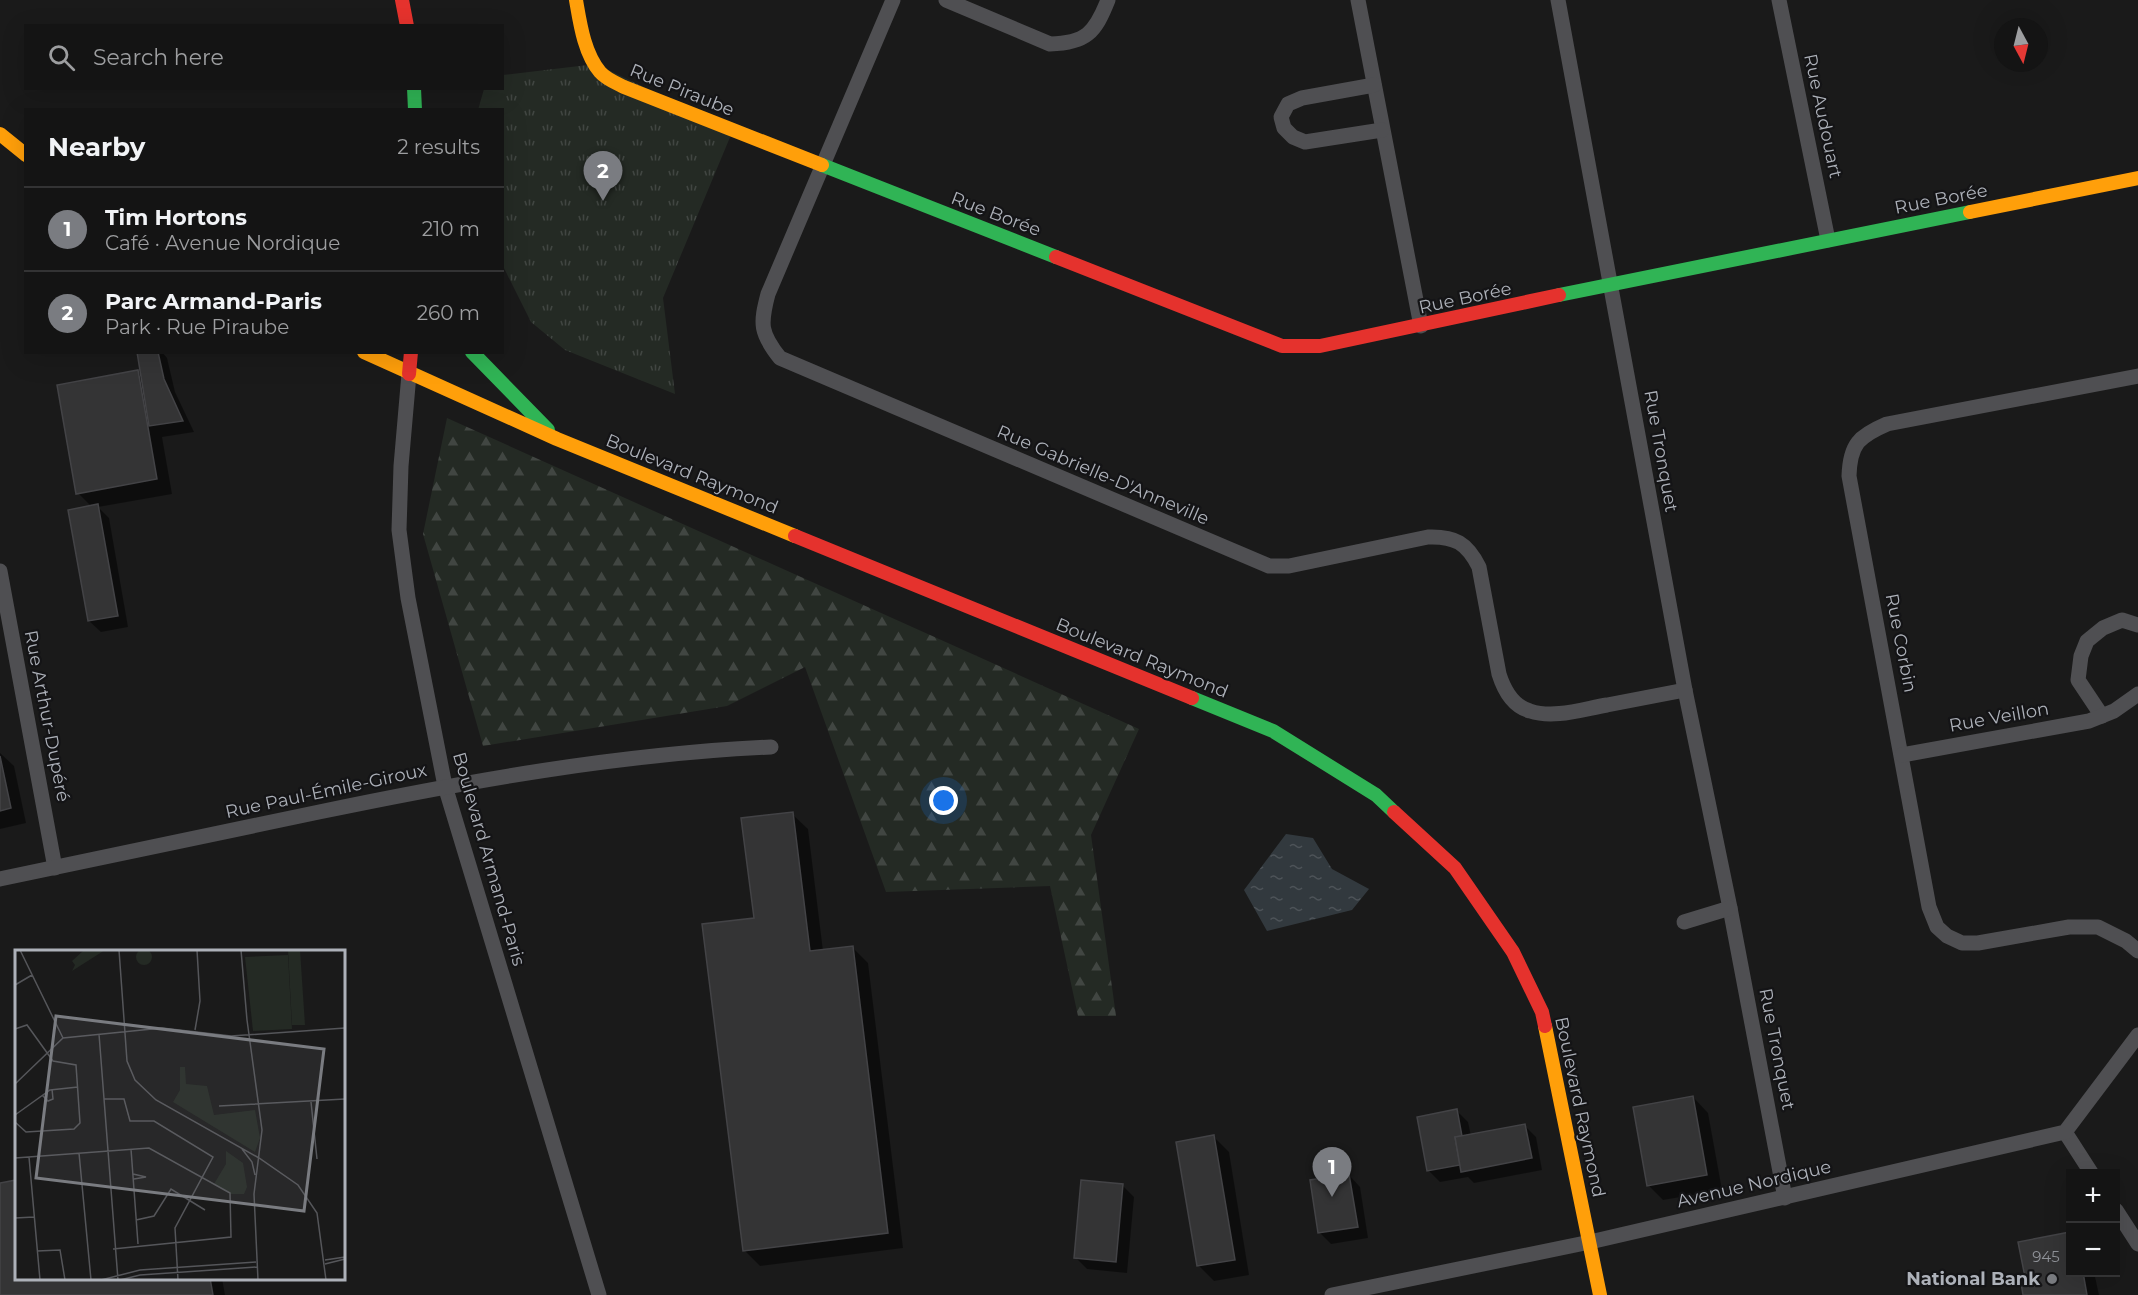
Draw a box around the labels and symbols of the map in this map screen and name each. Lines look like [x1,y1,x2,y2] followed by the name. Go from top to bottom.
[1994,18,2048,72] north arrow
[1799,52,1847,180] street label: Rue Audouart
[627,59,738,121] street label: Rue Piraube
[584,152,622,201] pin: 2
[1893,179,1989,219] street label: Rue Borée
[948,187,1044,241] street label: Rue Borée
[1417,277,1514,319] street label: Rue Borée
[1639,388,1683,514] street label: Rue Tronquet
[994,420,1213,530] street label: Rue Gabrielle-D'Anneville
[603,429,781,519] street label: Boulevard Raymond
[1881,592,1921,694] street label: Rue Corbin
[1053,613,1231,703] street label: Boulevard Raymond
[20,628,74,804] street label: Rue Arthur-Dupéré
[1947,697,2051,737] street label: Rue Veillon
[448,750,530,969] street label: Boulevard Armand-Paris
[223,759,429,823] street label: Rue Paul-Émile-Giroux
[929,786,958,815] your location
[15,950,345,1280] inset map
[1754,986,1800,1112] street label: Rue Tronquet
[1550,1015,1610,1199] street label: Boulevard Raymond
[1312,1148,1352,1197] pin: 1
[1675,1156,1833,1212] street label: Avenue Nordique
[2032,1247,2060,1266] house number: 945
[1906,1268,2040,1290] place label: National Bank
[2045,1272,2059,1286] marker: National Bank

